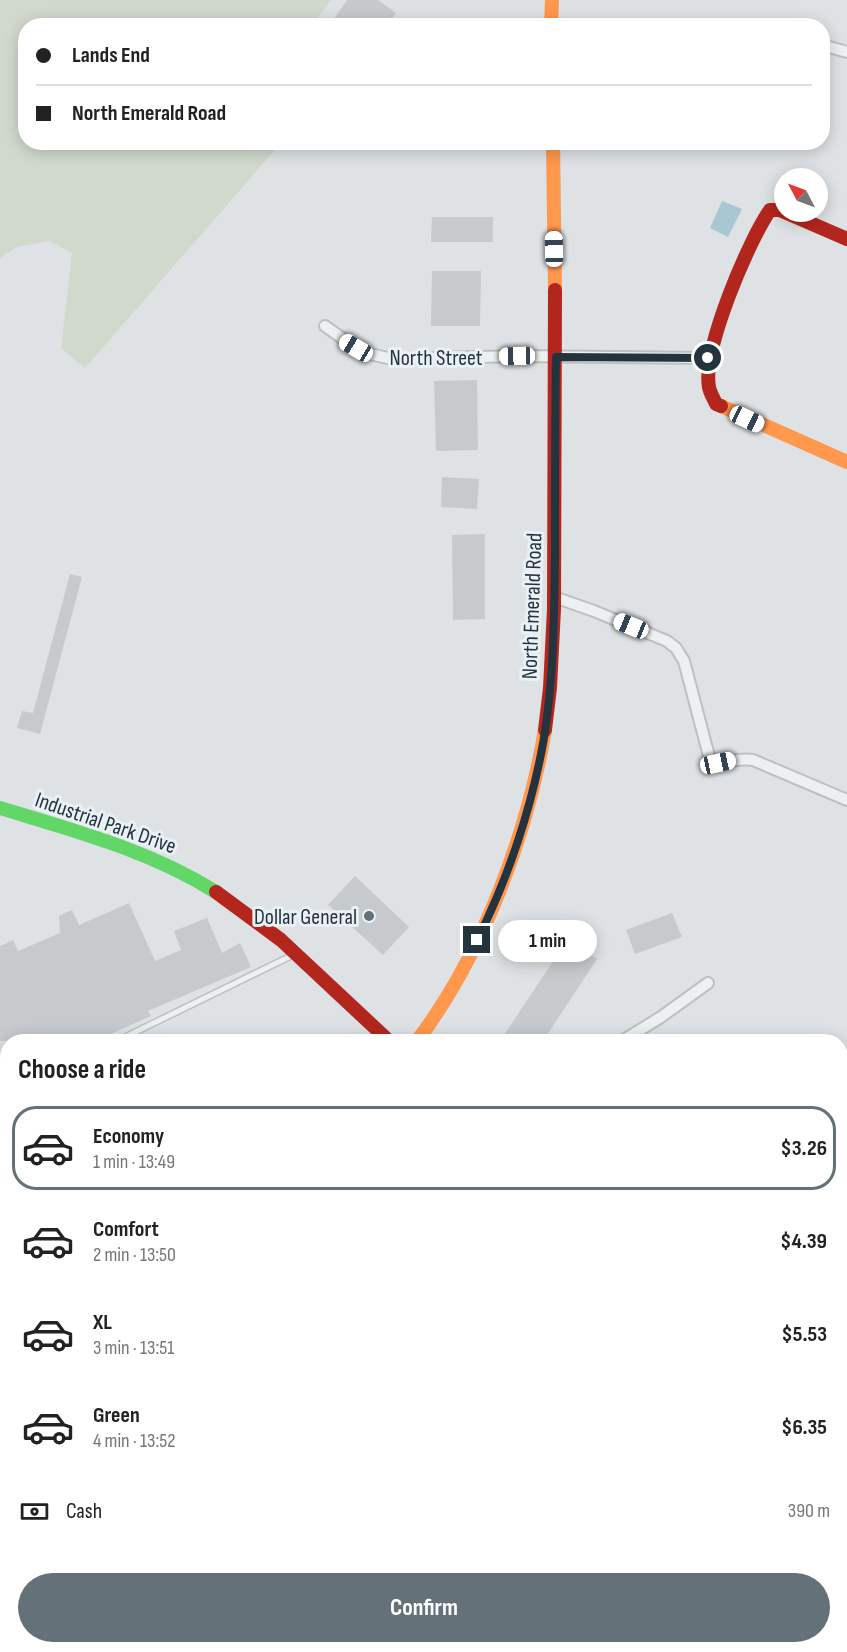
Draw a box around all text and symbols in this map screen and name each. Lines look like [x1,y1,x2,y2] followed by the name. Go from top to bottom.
[72,42,150,69] text: Lands End
[72,100,226,127] text: North Emerald Road
[774,168,828,222] north arrow
[774,168,828,222] map controls
[545,231,563,267] car
[336,331,376,365] car
[694,344,721,371] route start
[390,345,483,372] street label: North Street
[499,347,535,365] car
[727,403,767,435] car
[516,532,549,680] street label: North Emerald Road
[611,611,651,641] car
[699,750,737,776] car
[31,787,180,860] street label: Industrial Park Drive
[254,904,357,931] place label: Dollar General
[362,909,376,923] marker: Dollar General
[498,919,597,961] callout: 1 min
[463,926,490,953] route end
[529,929,566,953] text: 1 min
[18,1054,146,1086] text: Choose a ride
[21,1121,75,1175] icon: car
[93,1123,164,1150] text: Economy
[780,1135,827,1162] text: $3.26
[93,1150,175,1174] text: 1 min · 13:49
[21,1214,75,1268] icon: car
[93,1216,159,1243] text: Comfort
[780,1228,827,1255] text: $4.39
[93,1243,176,1267] text: 2 min · 13:50
[21,1307,75,1361] icon: car
[93,1309,112,1336] text: XL
[782,1321,827,1348] text: $5.53
[93,1336,174,1360] text: 3 min · 13:51
[21,1400,75,1454] icon: car
[93,1402,140,1429] text: Green
[781,1414,827,1441] text: $6.35
[93,1429,175,1453] text: 4 min · 13:52
[18,1495,51,1528] icon: cash
[66,1498,102,1525] text: Cash
[788,1499,830,1523] text: 390 m
[18,1573,830,1642] button: Confirm

